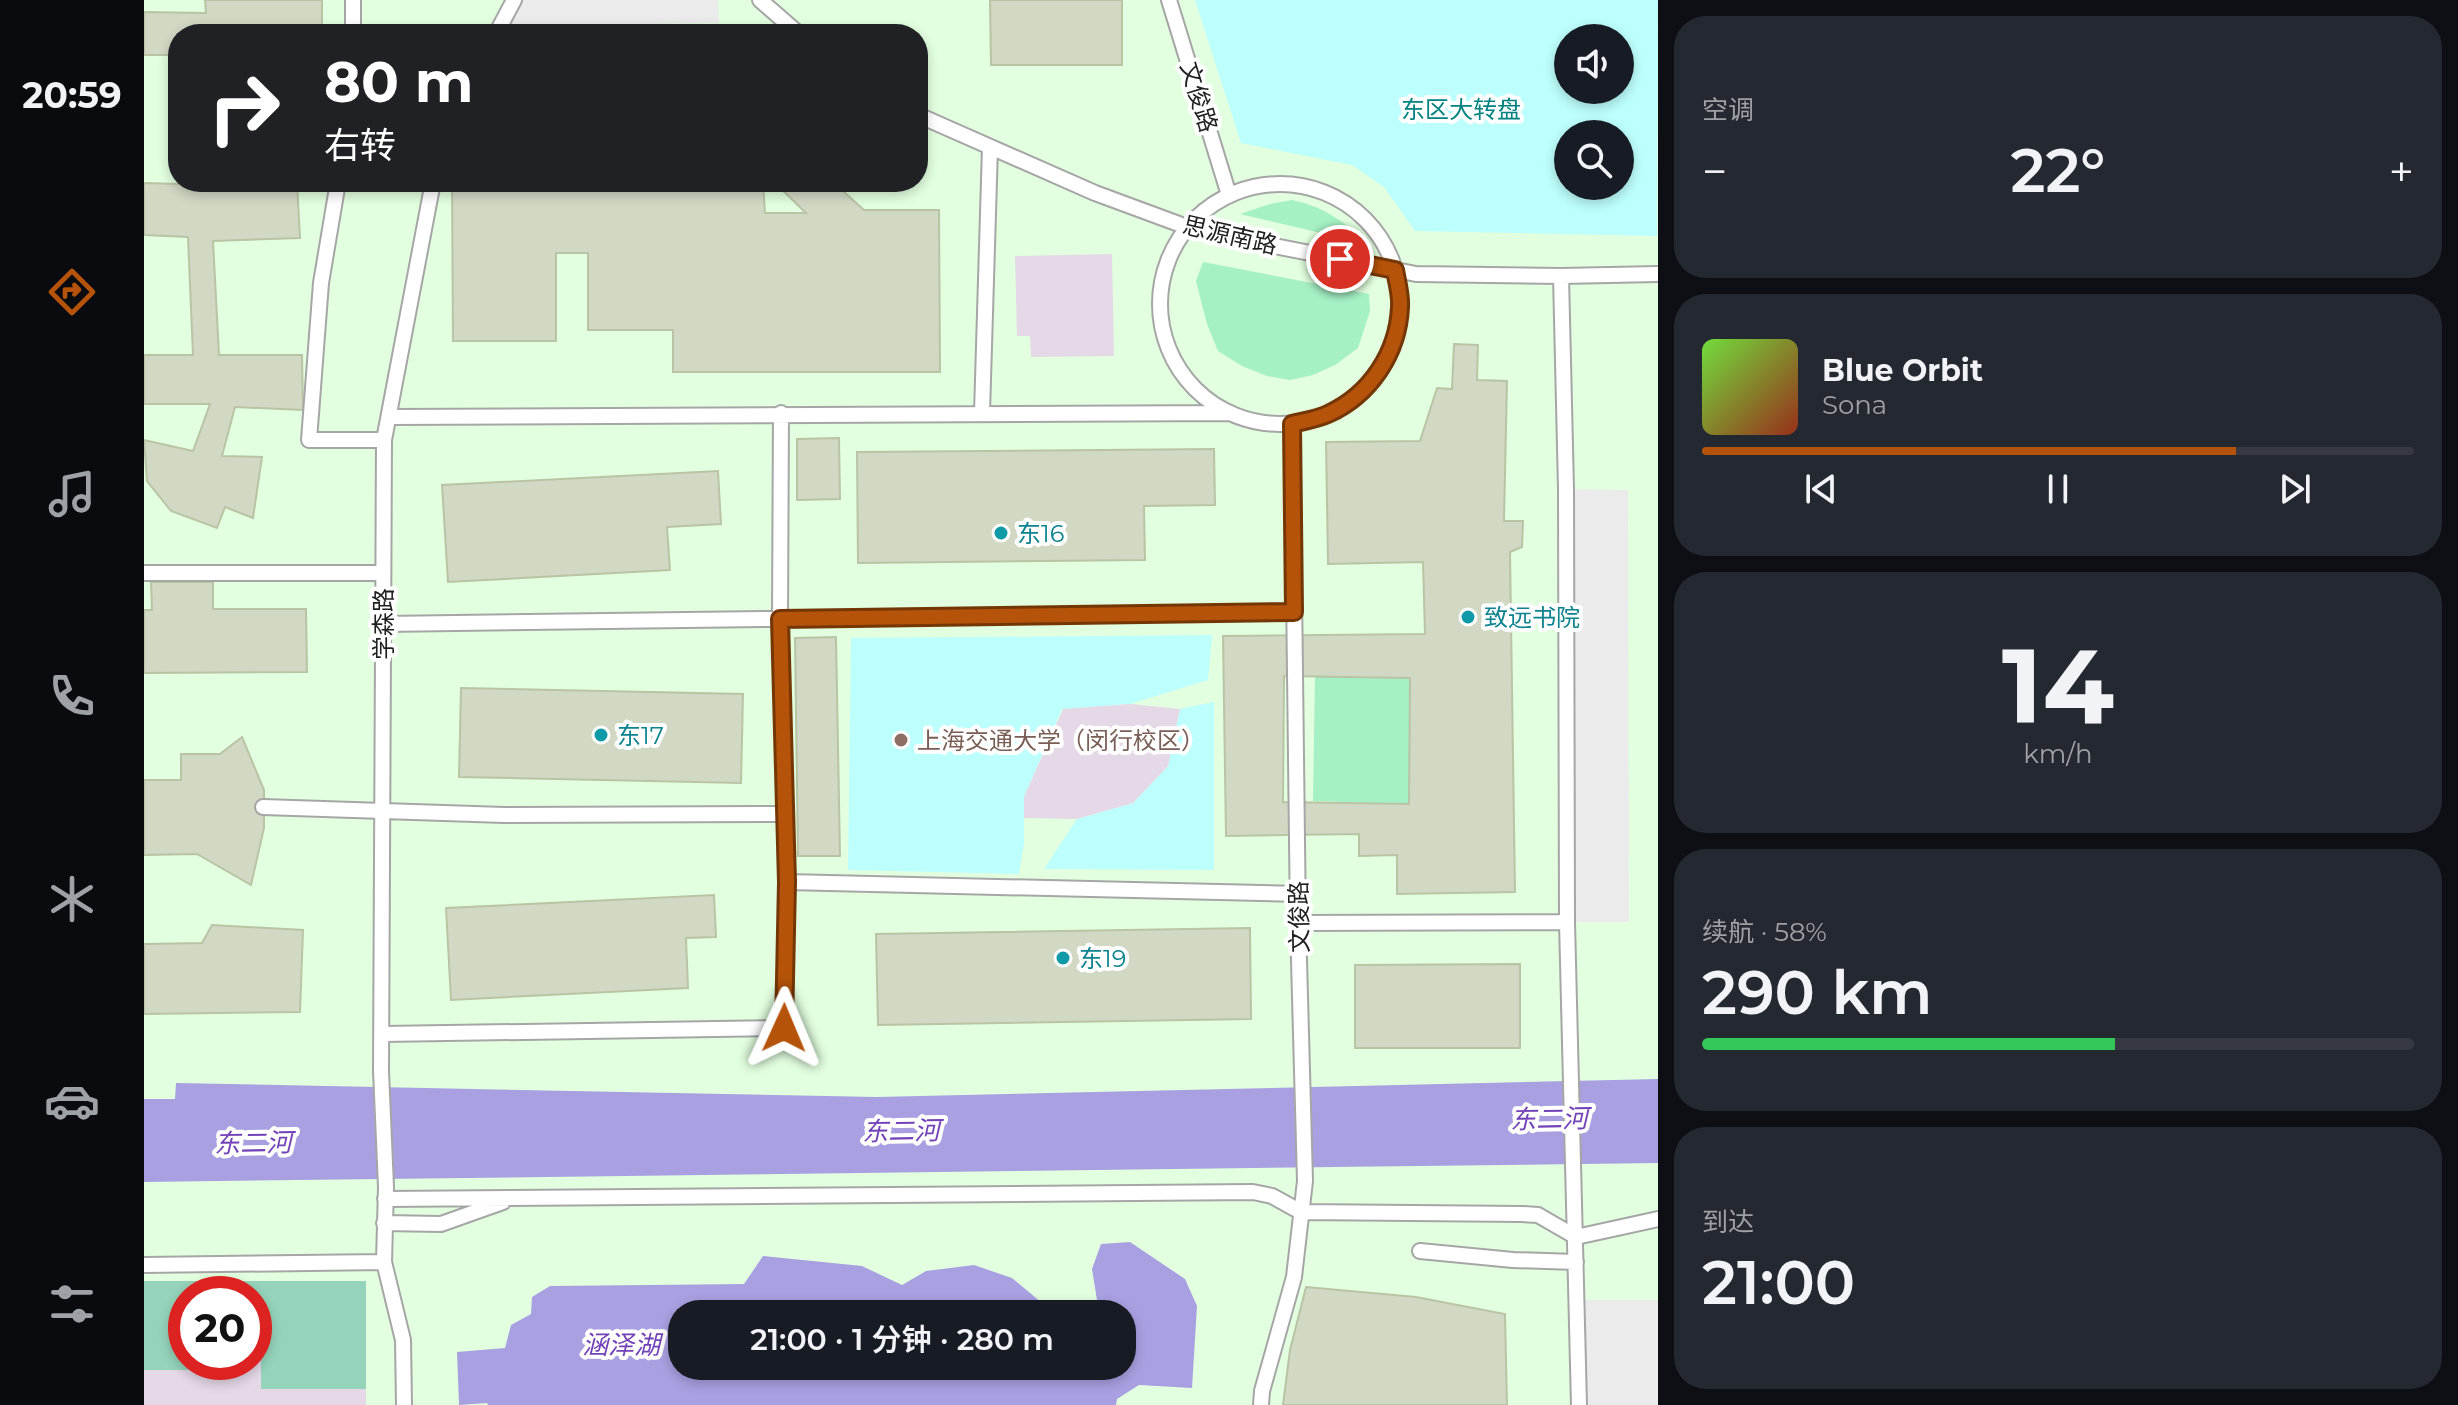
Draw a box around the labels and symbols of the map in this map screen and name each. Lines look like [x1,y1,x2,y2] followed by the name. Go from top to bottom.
[1175,58,1223,136] street label: 文俊路
[1401,95,1521,124] park label: 东区大转盘
[1180,210,1280,260] street label: 思源南路
[1306,225,1374,293] pin
[1017,519,1064,548] place label: 东16
[992,524,1010,542] marker: 东16
[369,588,398,660] street label: 学森路
[1484,603,1580,632] place label: 致远书院
[1459,608,1477,626] marker: 致远书院
[617,721,664,750] place label: 东17
[592,726,610,744] marker: 东17
[917,726,1205,755] place label: 上海交通大学（闵行校区）
[892,731,910,749] marker: 上海交通大学（闵行校区）
[1284,881,1314,953] street label: 文俊路
[1079,944,1126,973] place label: 东19
[1054,949,1072,967] marker: 东19
[742,986,826,1070] position arrow
[1510,1102,1593,1136] water label: 东二河
[862,1114,945,1148] water label: 东二河
[214,1126,297,1160] water label: 东二河
[168,1276,272,1380] speed limit sign: 20
[582,1329,664,1361] water label: 涵泽湖

